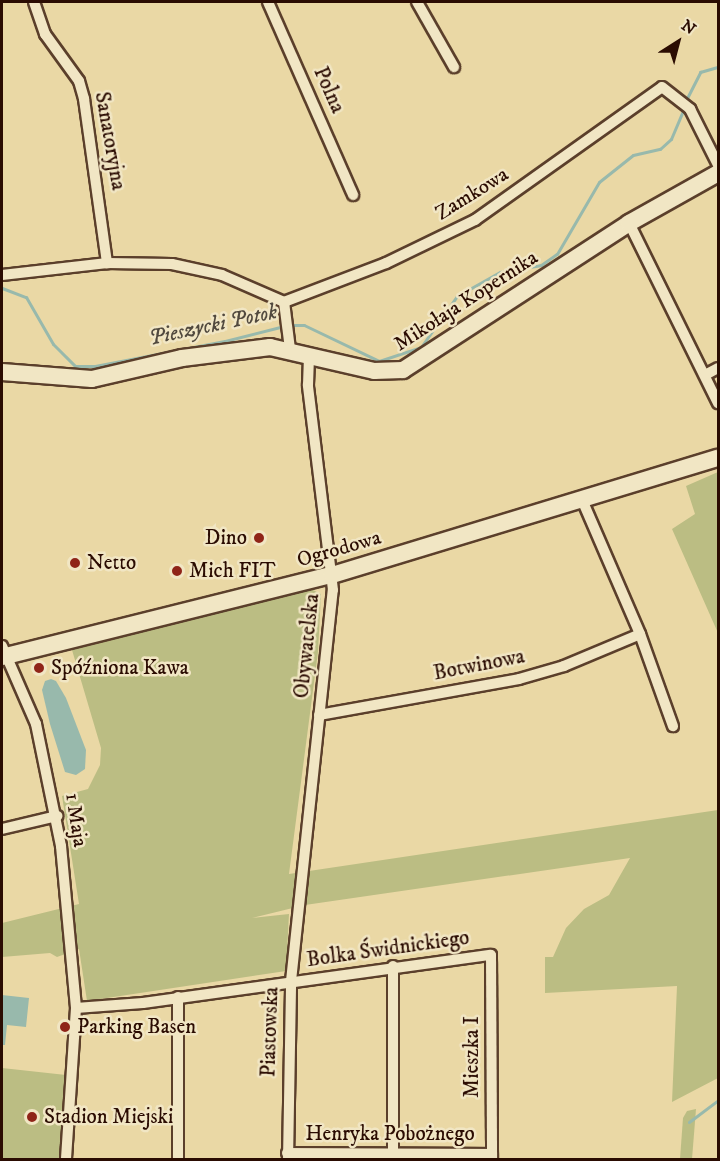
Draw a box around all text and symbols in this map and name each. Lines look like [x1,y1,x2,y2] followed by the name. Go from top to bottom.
[648,12,708,72] north arrow
[677,15,700,39] text: N
[308,63,350,117] street label: Polna
[89,90,131,192] street label: Sanatoryjna
[431,162,513,226] street label: Zamkowa
[389,245,543,357] street label: Mikołaja Kopernika
[146,299,280,351] water label: Pieszycki Potok
[205,525,247,551] place label: Dino
[294,525,384,573] street label: Ogrodowa
[252,531,266,545] marker: Dino
[87,550,136,576] place label: Netto
[68,556,82,570] marker: Netto
[189,558,276,584] place label: Mich FIT
[170,564,184,578] marker: Mich FIT
[289,592,325,700] street label: Obywatelska
[431,644,527,686] street label: Botwinowa
[51,655,189,681] place label: Spóźniona Kawa
[32,661,46,675] marker: Spóźniona Kawa
[59,791,93,849] street label: 1 Maja
[305,925,471,973] street label: Bolka Świdnickiego
[256,986,284,1078] street label: Piastowska
[77,1014,196,1040] place label: Parking Basen
[459,1016,485,1098] street label: Mieszka I
[58,1020,72,1034] marker: Parking Basen
[44,1104,173,1130] place label: Stadion Miejski
[25,1110,39,1124] marker: Stadion Miejski
[305,1121,475,1147] street label: Henryka Pobożnego

